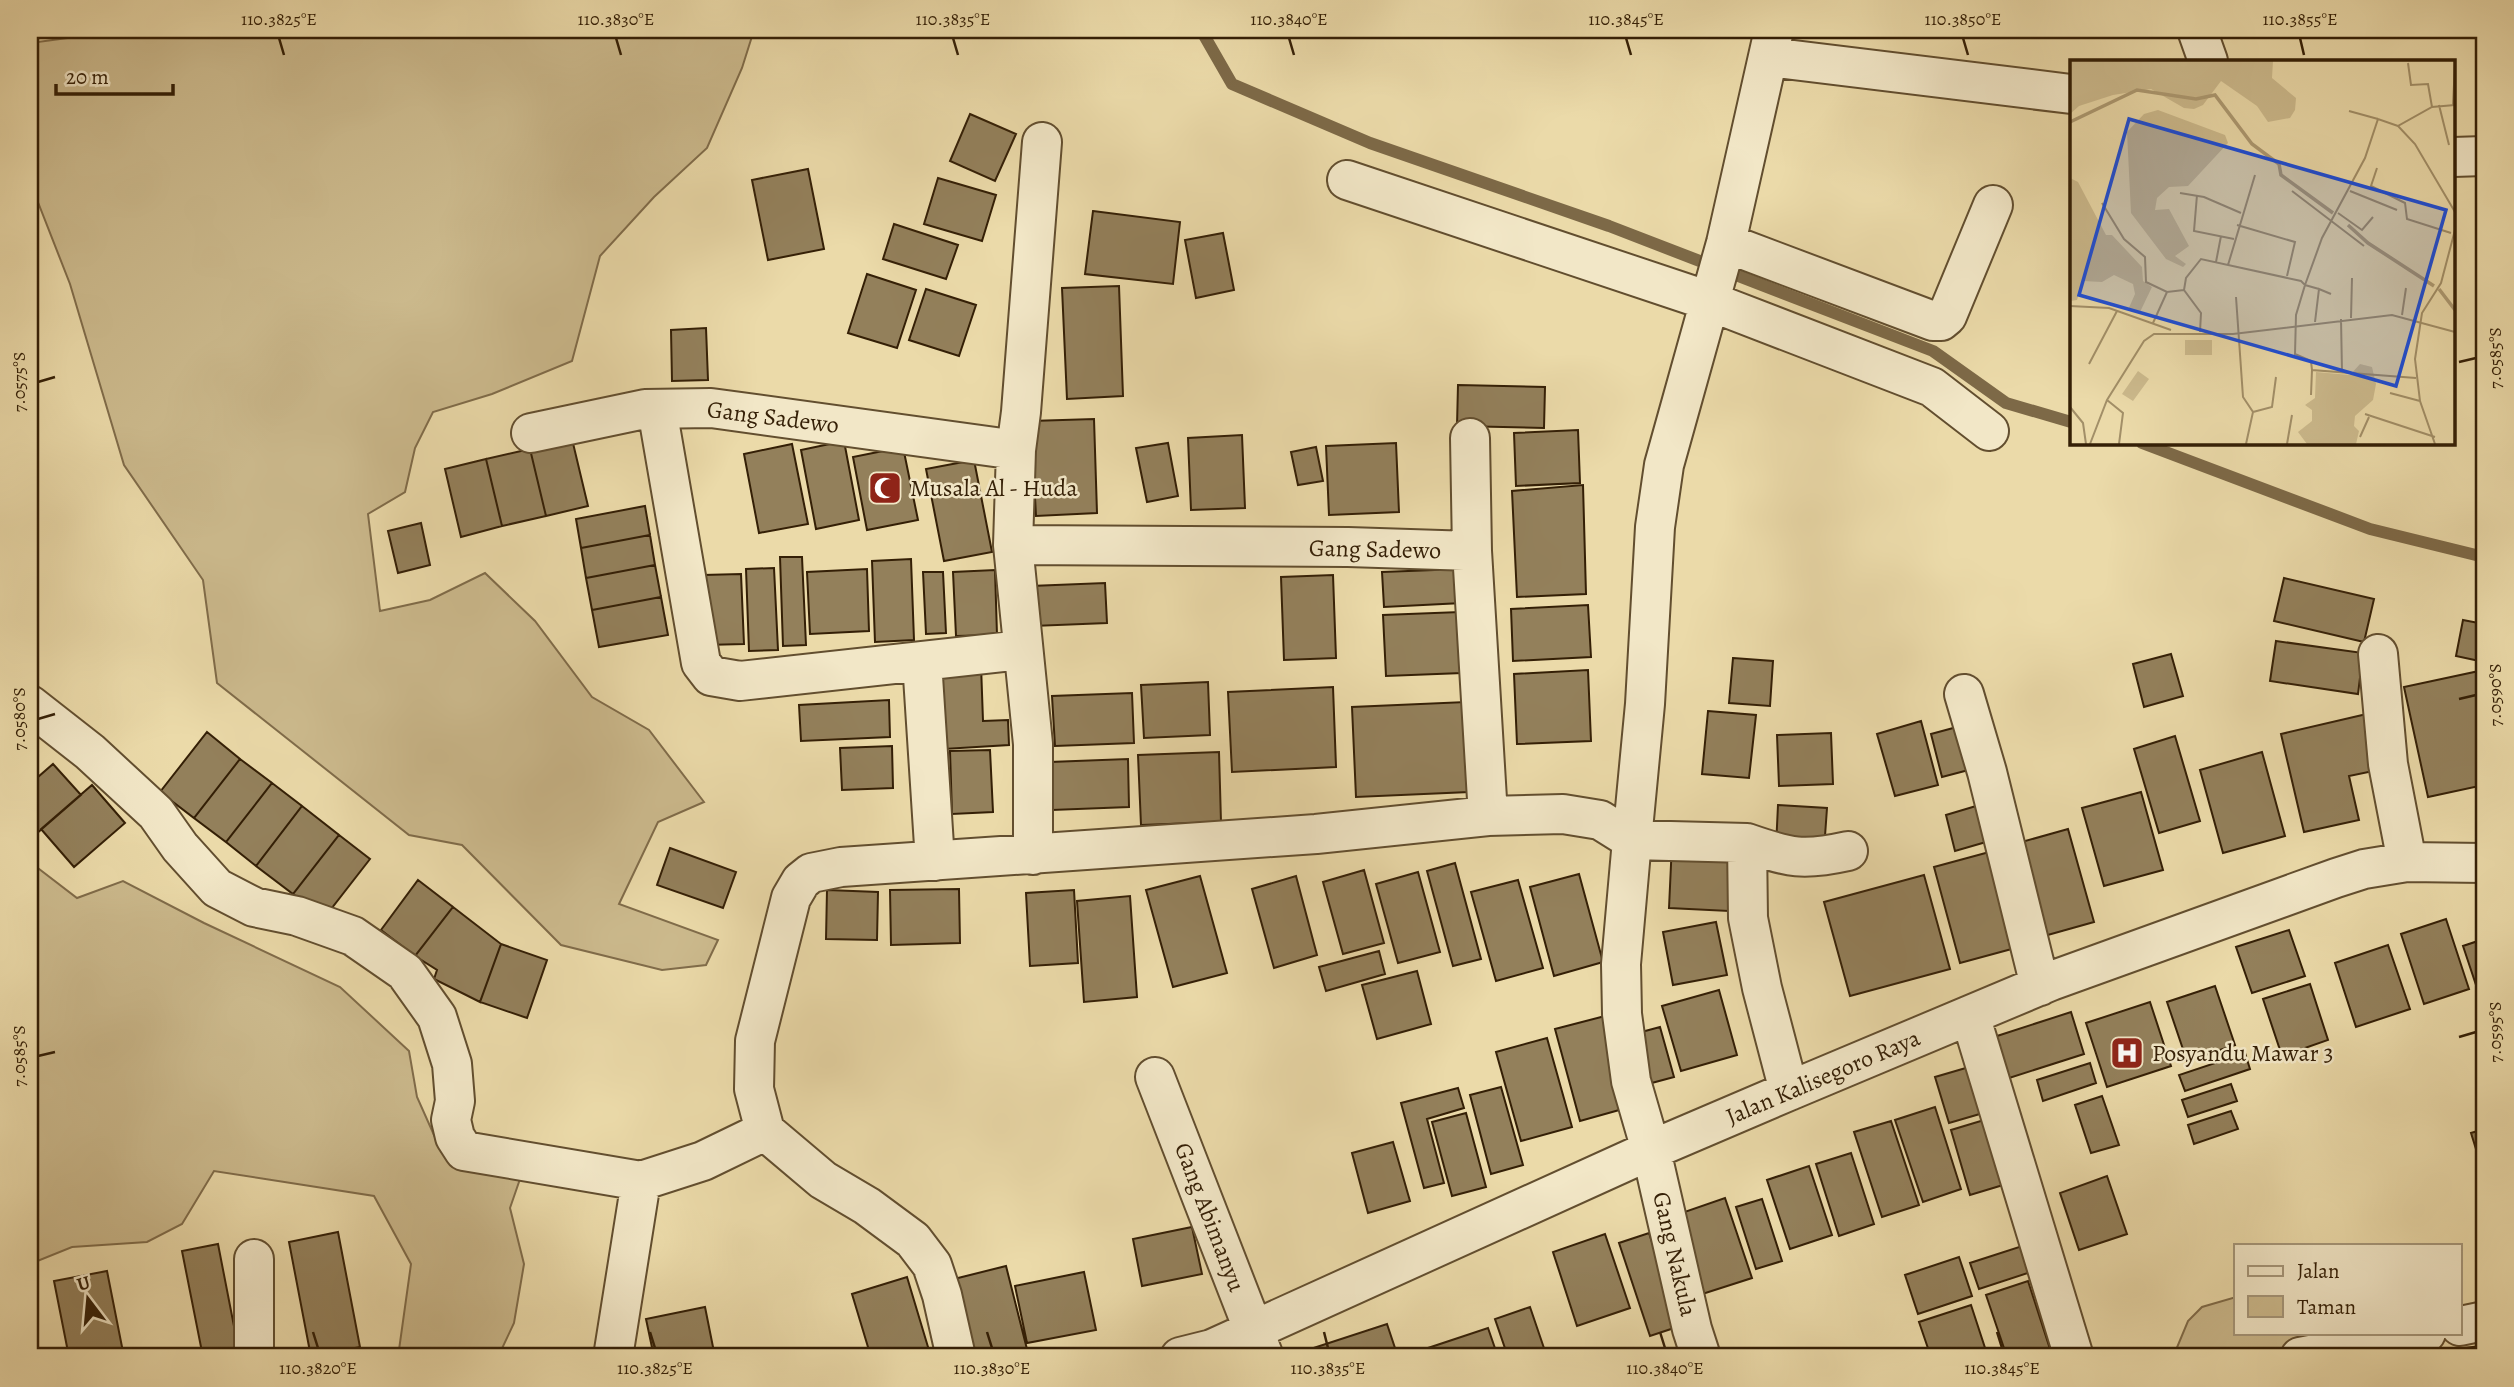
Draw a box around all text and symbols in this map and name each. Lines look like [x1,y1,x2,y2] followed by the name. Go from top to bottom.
[241,7,317,31] text: 110.3825°E
[578,7,654,31] text: 110.3830°E
[916,7,990,31] text: 110.3835°E
[1250,7,1328,31] text: 110.3840°E
[1588,7,1664,31] text: 110.3845°E
[1924,7,2002,31] text: 110.3850°E
[2262,7,2338,31] text: 110.3855°E
[56,52,173,96] scale bar
[2070,60,2454,444] inset map
[66,63,109,91] text: 20 m
[2483,327,2507,389] text: 7.0585°S
[7,352,31,412] text: 7.0575°S
[705,393,841,441] street label: Gang Sadewo
[866,469,904,507] mosque icon: Musala Al - Huda
[910,472,1078,504] place label: Musala Al - Huda
[1309,532,1442,566] street label: Gang Sadewo
[2483,663,2507,727] text: 7.0590°S
[7,687,31,751] text: 7.0580°S
[2483,1001,2507,1063] text: 7.0595°S
[1721,1021,1926,1132] street label: Jalan Kalisegoro Raya
[7,1025,31,1087] text: 7.0585°S
[2108,1034,2146,1072] hospital icon: Posyandu Mawar 3
[2152,1037,2334,1069] place label: Posyandu Mawar 3
[1167,1138,1253,1296] street label: Gang Abimanyu
[1645,1189,1705,1320] street label: Gang Nakula
[2234,1244,2462,1334] legend
[2297,1257,2339,1285] text: Jalan
[52,1264,122,1334] north arrow
[74,1269,94,1298] text: U
[2297,1293,2356,1321] text: Taman
[279,1356,357,1380] text: 110.3820°E
[617,1356,693,1380] text: 110.3825°E
[954,1356,1030,1380] text: 110.3830°E
[1291,1356,1365,1380] text: 110.3835°E
[1626,1356,1704,1380] text: 110.3840°E
[1964,1356,2040,1380] text: 110.3845°E

